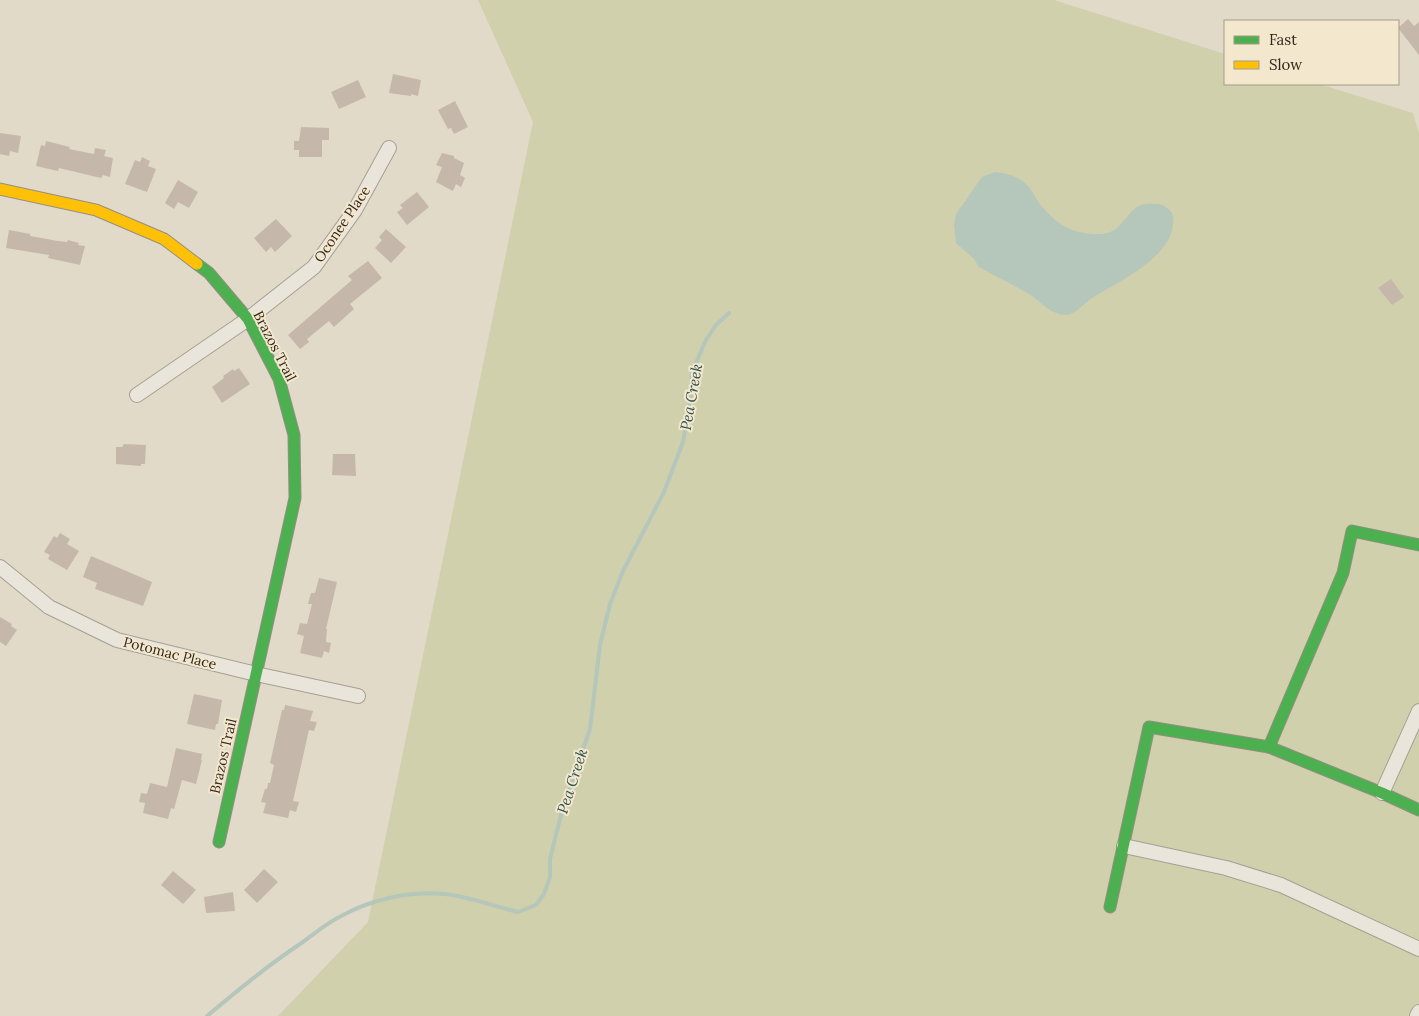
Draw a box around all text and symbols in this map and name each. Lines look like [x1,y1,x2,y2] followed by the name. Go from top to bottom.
[1224,20,1399,85] legend
[1269,30,1297,49] text: Fast
[1269,55,1302,74] text: Slow
[310,182,374,266] street label: Oconee Place
[250,308,301,385] street label: Brazos Trail
[676,362,706,432] water label: Pea Creek
[122,633,219,673] street label: Potomac Place
[206,716,240,795] street label: Brazos Trail
[553,746,591,816] water label: Pea Creek

